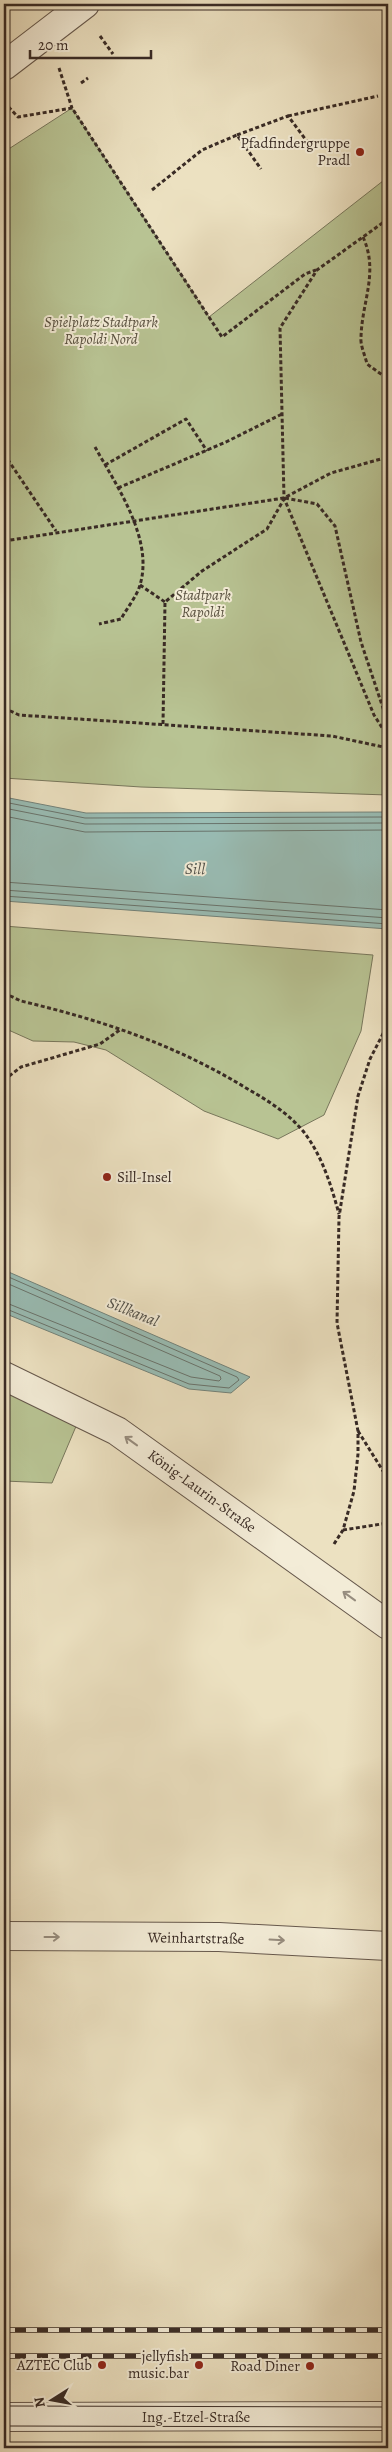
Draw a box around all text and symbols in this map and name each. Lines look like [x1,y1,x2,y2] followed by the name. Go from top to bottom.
[30,28,151,60] scale bar
[38,35,69,55] text: 20 m
[240,133,350,170] place label: Pfadfindergruppe Pradl
[354,146,366,158] marker: Pfadfindergruppe Pradl
[44,312,158,349] park label: Spielplatz Stadtpark Rapoldi Nord
[175,585,231,622] park label: Stadtpark Rapoldi
[185,858,205,880] water label: Sill
[117,1167,172,1187] place label: Sill-Insel
[101,1171,113,1183] marker: Sill-Insel
[104,1292,162,1332] water label: Sillkanal
[124,1436,138,1446] one-way arrow
[144,1445,260,1537] street label: König-Laurin-Straße
[342,1591,356,1601] one-way arrow
[146,1927,245,1949] street label: Weinhartstraße
[44,1932,60,1942] one-way arrow
[269,1936,285,1945] one-way arrow
[128,2346,189,2383] place label: jellyfish music.bar
[16,2355,92,2375] place label: AZTEC Club
[230,2356,300,2376] place label: Road Diner
[96,2359,108,2371] marker: AZTEC Club
[193,2359,205,2371] marker: jellyfish music.bar
[304,2360,316,2372] marker: Road Diner
[28,2374,78,2424] north arrow
[29,2396,50,2409] text: N
[142,2407,251,2427] street label: Ing.-Etzel-Straße

